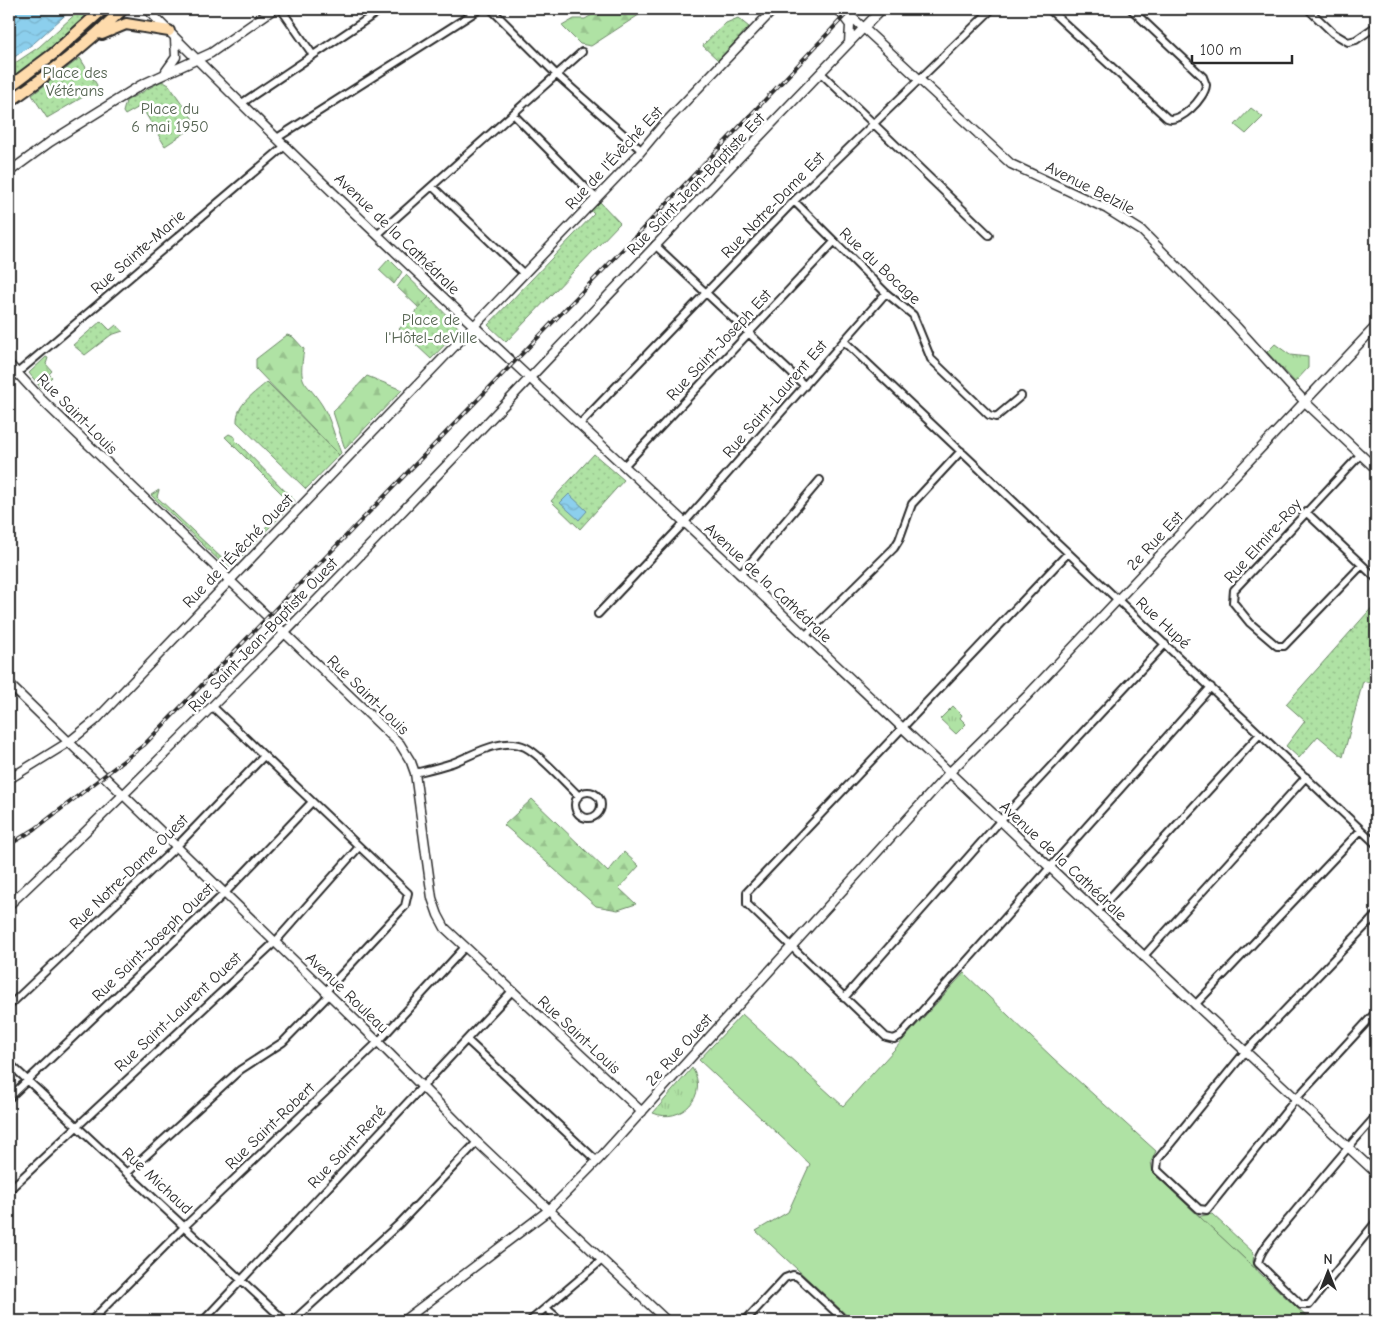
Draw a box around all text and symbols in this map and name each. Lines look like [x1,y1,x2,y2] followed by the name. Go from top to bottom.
[1192,32,1292,64] scale bar
[1200,41,1242,59] text: 100 m
[43,64,108,100] park label: Place des Vétérans
[131,100,209,136] park label: Place du 6 mai 1950
[561,102,667,213] street label: Rue de l'Évêché Est
[623,109,769,259] street label: Rue Saint-Jean-Baptiste Est
[718,148,829,262] street label: Rue Notre-Dame Est
[1042,158,1138,218] street label: Avenue Belzile
[331,170,463,298] street label: Avenue de la Cathédrale
[87,206,189,298] street label: Rue Sainte-Marie
[836,224,924,308] street label: Rue du Bocage
[663,285,775,404] street label: Rue Saint-Joseph Est
[385,311,477,347] park label: Place de l'Hôtel-deVille
[719,336,831,461] street label: Rue Saint-Laurent Est
[33,370,121,458] street label: Rue Saint-Louis
[178,489,297,612] street label: Rue de l'Évêché Ouest
[1221,495,1306,587] street label: Rue Elmire-Roy
[1123,508,1187,574] street label: 2e Rue Est
[701,520,835,646] street label: Avenue de la Cathédrale
[185,554,342,716] street label: Rue Saint-Jean-Baptiste Ouest
[1132,593,1194,653] street label: Rue Hupé
[324,652,413,739] street label: Rue Saint-Louis
[996,798,1130,924] street label: Avenue de la Cathédrale
[66,810,192,933] street label: Rue Notre-Dame Ouest
[88,879,218,1005] street label: Rue Saint-Joseph Ouest
[111,948,245,1075] street label: Rue Saint-Laurent Ouest
[302,949,392,1037] street label: Avenue Rouleau
[534,992,624,1078] street label: Rue Saint-Louis
[642,1010,716,1090] street label: 2e Rue Ouest
[222,1079,319,1173] street label: Rue Saint-Robert
[304,1102,390,1192] street label: Rue Saint-René
[118,1144,196,1218] street label: Rue Michaud
[1302,1248,1352,1298] north arrow
[1323,1251,1333,1268] text: N

